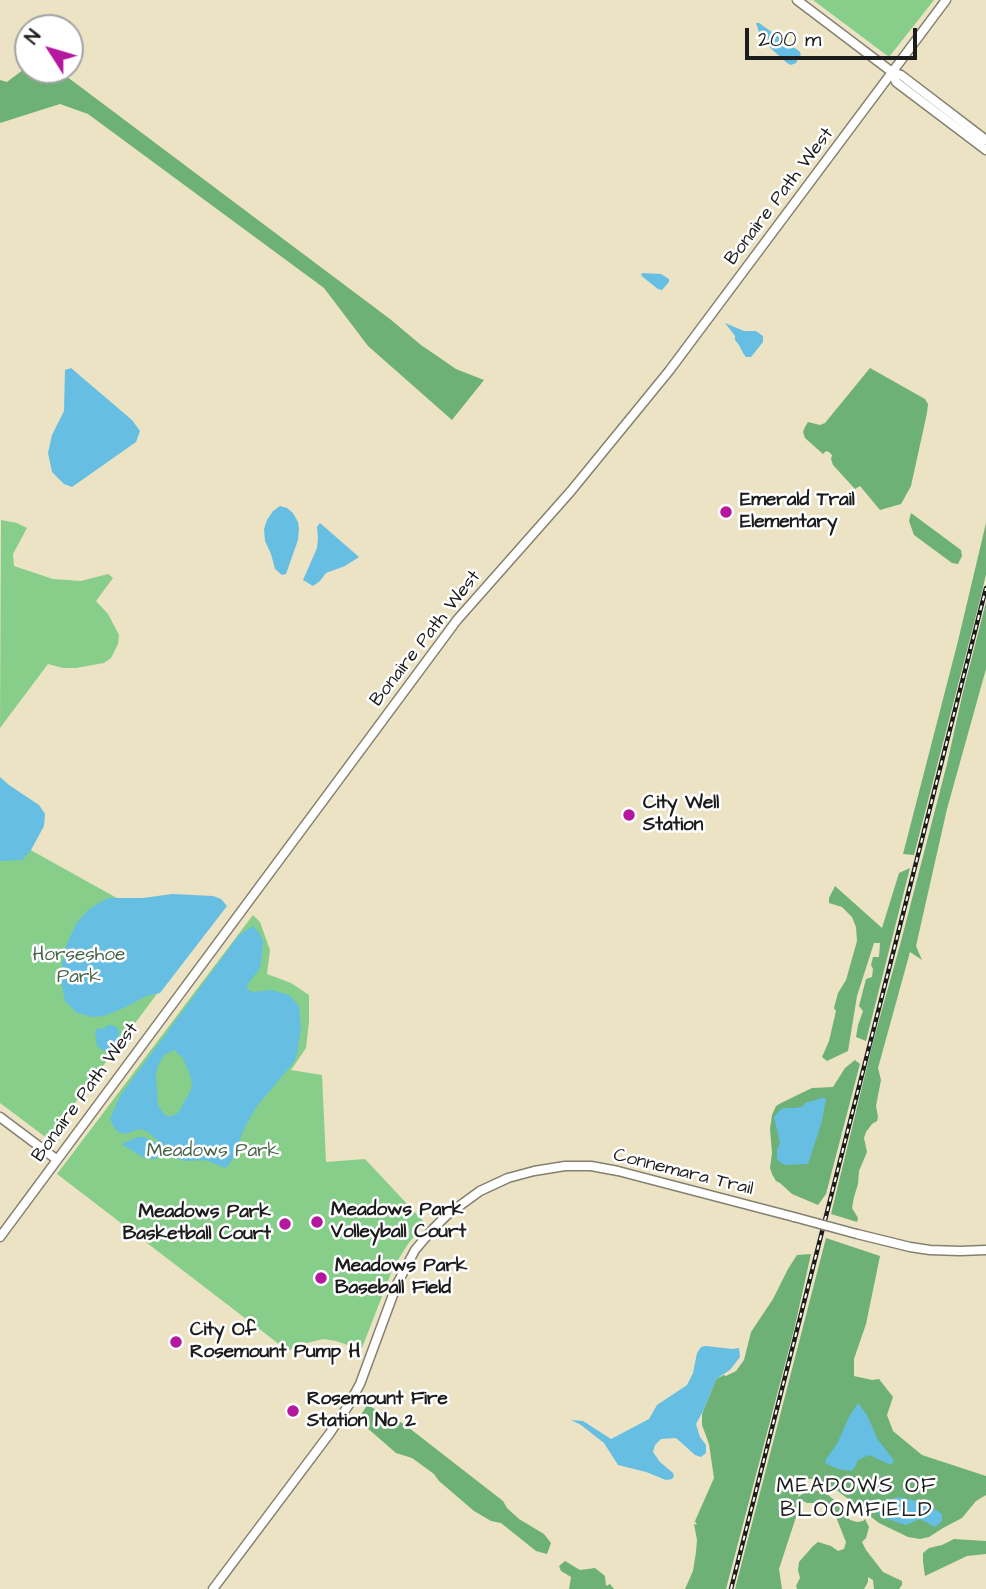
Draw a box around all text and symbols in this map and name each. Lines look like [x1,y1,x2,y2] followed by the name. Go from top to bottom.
[14,14,84,84] north arrow
[748,14,920,58] scale bar
[19,24,48,50] text: N
[758,25,821,54] text: 200 m
[721,124,839,270] street label: Bonaire Path West
[740,490,855,534] place label: Emerald Trail Elementary
[718,504,734,520] marker: Emerald Trail Elementary
[366,566,486,712] street label: Bonaire Path West
[643,793,719,837] place label: City Well Station
[621,807,637,823] marker: City Well Station
[33,945,125,989] park label: Horseshoe Park
[28,1019,144,1167] street label: Bonaire Path West
[147,1141,279,1163] park label: Meadows Park
[611,1145,755,1201] street label: Connemara Trail
[331,1200,466,1244] place label: Meadows Park Volleyball Court
[123,1202,271,1246] place label: Meadows Park Basketball Court
[309,1214,325,1230] marker: Meadows Park Volleyball Court
[277,1216,293,1232] marker: Meadows Park Basketball Court
[335,1256,468,1300] place label: Meadows Park Baseball Field
[313,1270,329,1286] marker: Meadows Park Baseball Field
[190,1320,360,1364] place label: City Of Rosemount Pump H
[168,1334,184,1350] marker: City Of Rosemount Pump H
[307,1389,448,1433] place label: Rosemount Fire Station No 2
[285,1403,301,1419] marker: Rosemount Fire Station No 2
[778,1475,936,1525] district label: MEADOWS OF BLOOMFIELD

